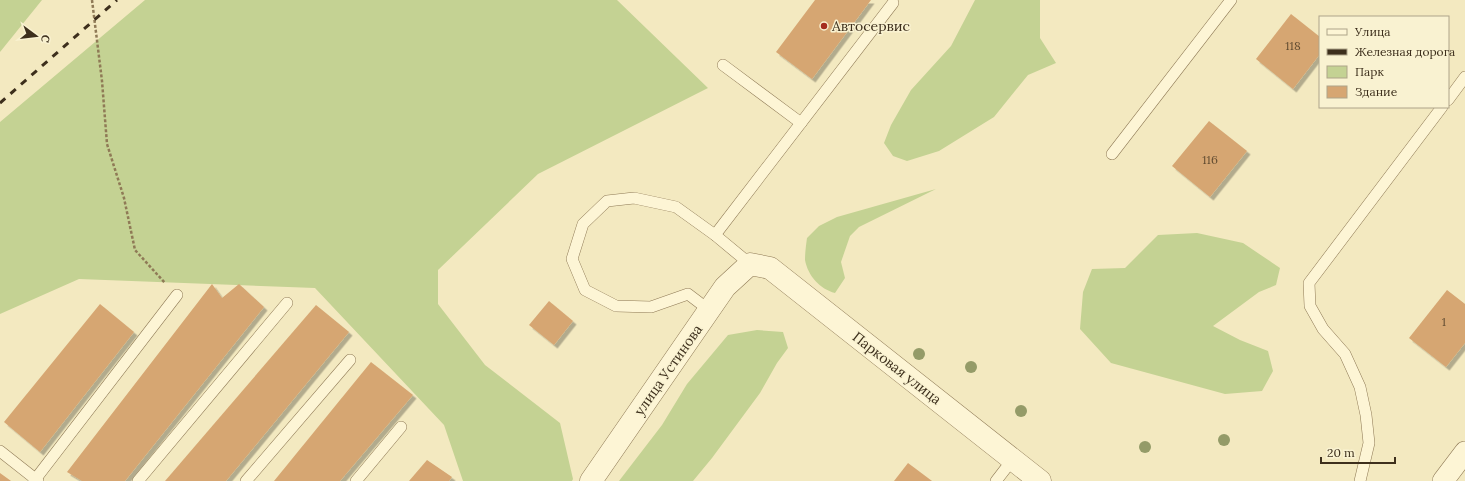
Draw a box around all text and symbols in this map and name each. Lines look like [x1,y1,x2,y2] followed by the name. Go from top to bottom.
[16,16,56,56] north arrow
[1319,16,1449,108] legend
[831,17,910,35] place label: Автосервис
[819,21,829,31] marker: Автосервис
[1354,24,1391,39] text: Улица
[38,33,53,44] text: С
[1285,38,1301,53] house number: 118
[1355,44,1455,59] text: Железная дорога
[1355,64,1384,79] text: Парк
[1355,84,1398,99] text: Здание
[1202,152,1218,167] house number: 116
[1442,314,1446,329] house number: 1
[630,321,706,419] street label: улица Устинова
[849,328,945,408] street label: Парковая улица
[1321,439,1395,465] scale bar
[1327,445,1355,460] text: 20 m

